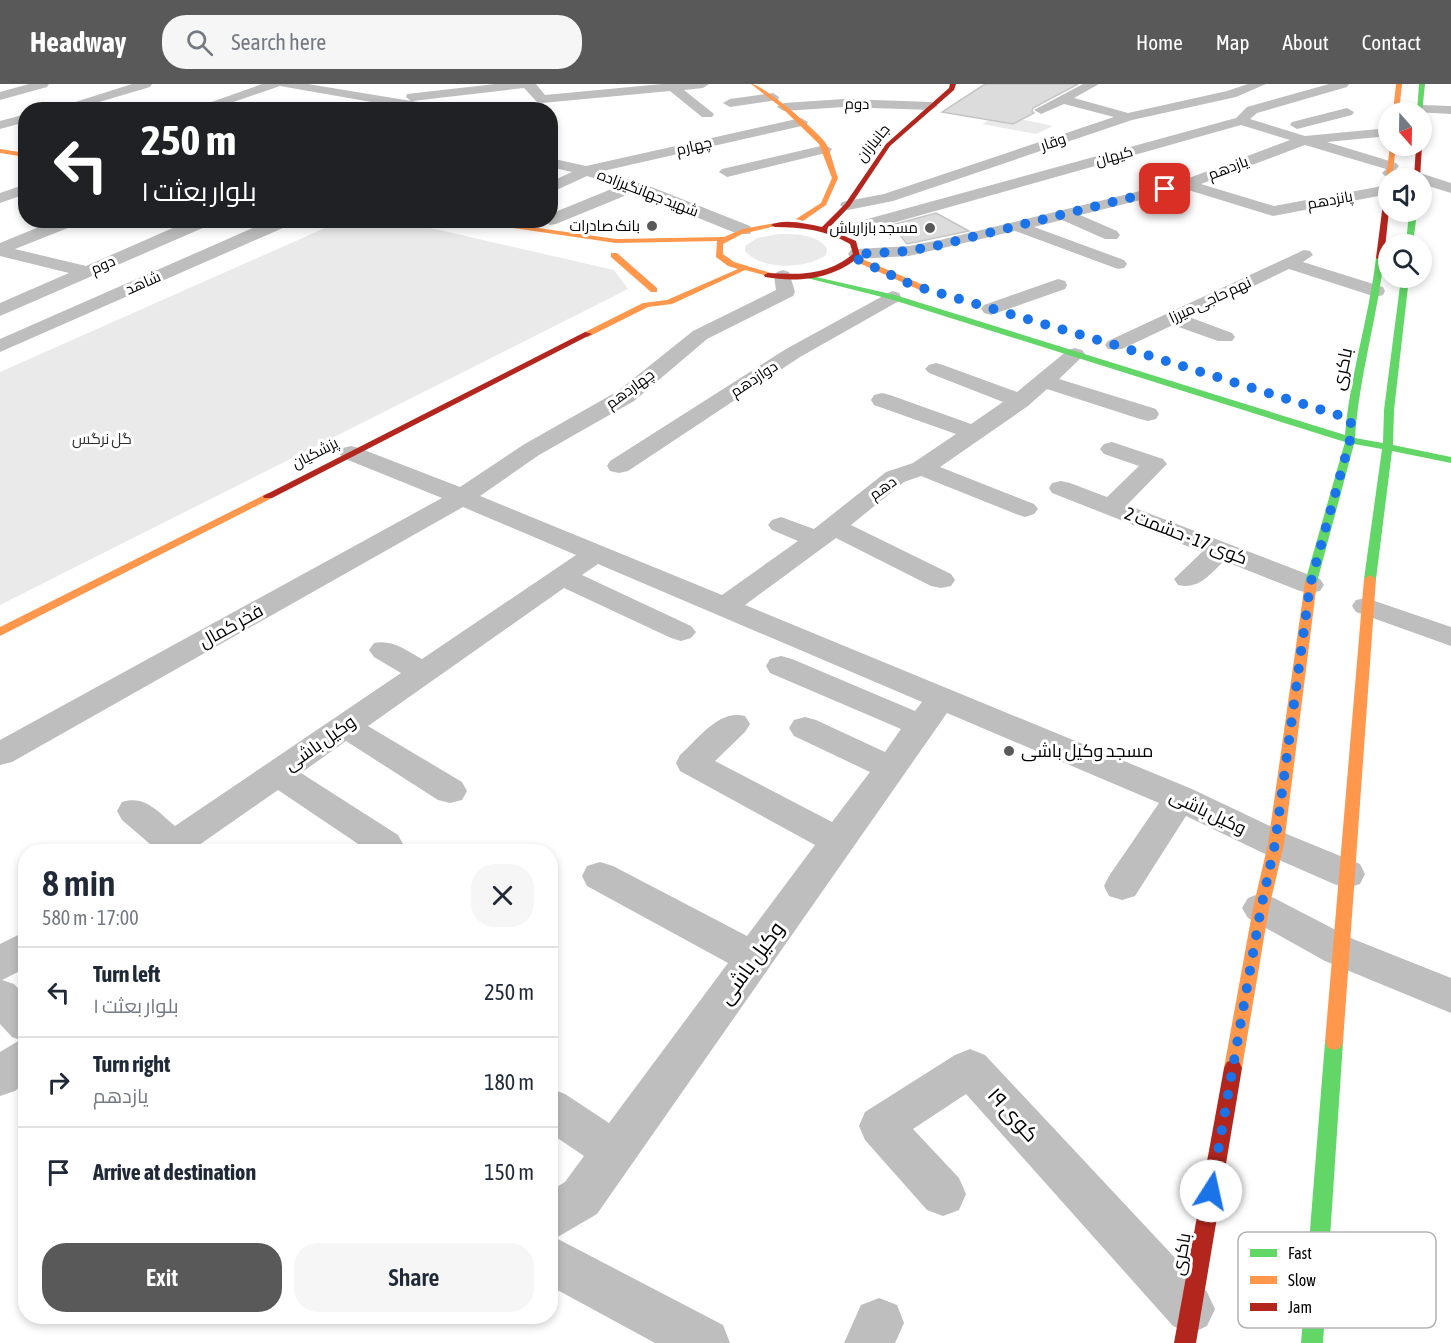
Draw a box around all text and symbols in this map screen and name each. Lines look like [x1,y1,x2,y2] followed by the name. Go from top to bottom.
[162,15,582,69] search box
[30,26,126,58] text: Headway
[183,26,216,59] icon: search
[231,29,326,55] text: Search here
[1136,30,1183,54] text: Home
[1216,30,1250,54] text: Map
[1283,30,1329,54] text: About
[1362,30,1421,54] text: Contact
[844,95,870,114] street label: دوم
[1378,102,1432,156] north arrow
[1378,102,1432,288] map controls
[141,116,236,164] text: 250 m
[852,120,894,166] street label: جانبازان
[42,126,120,204] icon: left
[1037,129,1068,155] street label: وقار
[674,133,714,160] street label: چهارم
[1093,142,1135,171] street label: کیهان
[1205,152,1251,185] street label: یازدهم
[1139,163,1190,214] pin
[594,165,701,222] street label: شهید جهانگیرزاده
[1378,168,1432,222] button: sound
[1148,172,1181,205] icon: arrive
[141,176,257,207] text: بلوار بعثت ۱
[1306,187,1354,214] street label: پانزدهم
[569,217,640,235] place label: بانک صادرات
[645,219,659,233] marker: بانک صادرات
[829,219,918,238] place label: مسجد بازارباش
[923,221,937,235] marker: مسجد بازارباش
[1378,234,1432,288] button: search
[88,252,118,279] street label: دوم
[123,267,163,298] street label: شاهد
[1166,273,1254,328] street label: نهم حاجی میرزا
[1327,346,1357,392] street label: باکری
[727,357,781,402] street label: دوازدهم
[602,365,658,413] street label: چهاردهم
[72,430,132,449] park label: گل نرگس
[289,434,342,473] street label: پزشکیان
[866,472,901,505] street label: دهم
[1121,502,1251,570] street label: کوی 17 - حشمت 2
[195,599,267,653] street label: فخر کمال
[280,710,360,776] street label: وکیل باشی
[1021,740,1153,762] place label: مسجد وکیل باشی
[1002,744,1016,758] marker: مسجد وکیل باشی
[1166,785,1250,839] street label: وکیل باشی
[42,862,116,904] text: 8 min
[471,864,534,927] button: close
[42,906,139,929] text: 580 m · 17:00
[712,917,790,1009] street label: وکیل باشی
[93,961,160,987] text: Turn left
[42,976,75,1009] icon: left
[484,979,534,1005] text: 250 m
[93,994,179,1017] text: بلوار بعثت ۱
[93,1051,170,1077] text: Turn right
[42,1066,75,1099] icon: right
[484,1069,534,1095] text: 180 m
[982,1082,1044,1148] street label: کوی ۱۹
[93,1084,148,1107] text: یازدهم
[42,1156,75,1189] icon: arrive
[93,1159,256,1185] text: Arrive at destination
[484,1159,534,1185] text: 150 m
[1179,1159,1243,1223] position arrow
[1166,1231,1196,1277] street label: باکری
[1238,1232,1436,1328] legend
[42,1243,282,1312] button: Exit
[294,1243,534,1312] button: Share
[1288,1244,1312,1262] text: Fast
[1288,1271,1316,1289] text: Slow
[1288,1298,1312,1316] text: Jam

